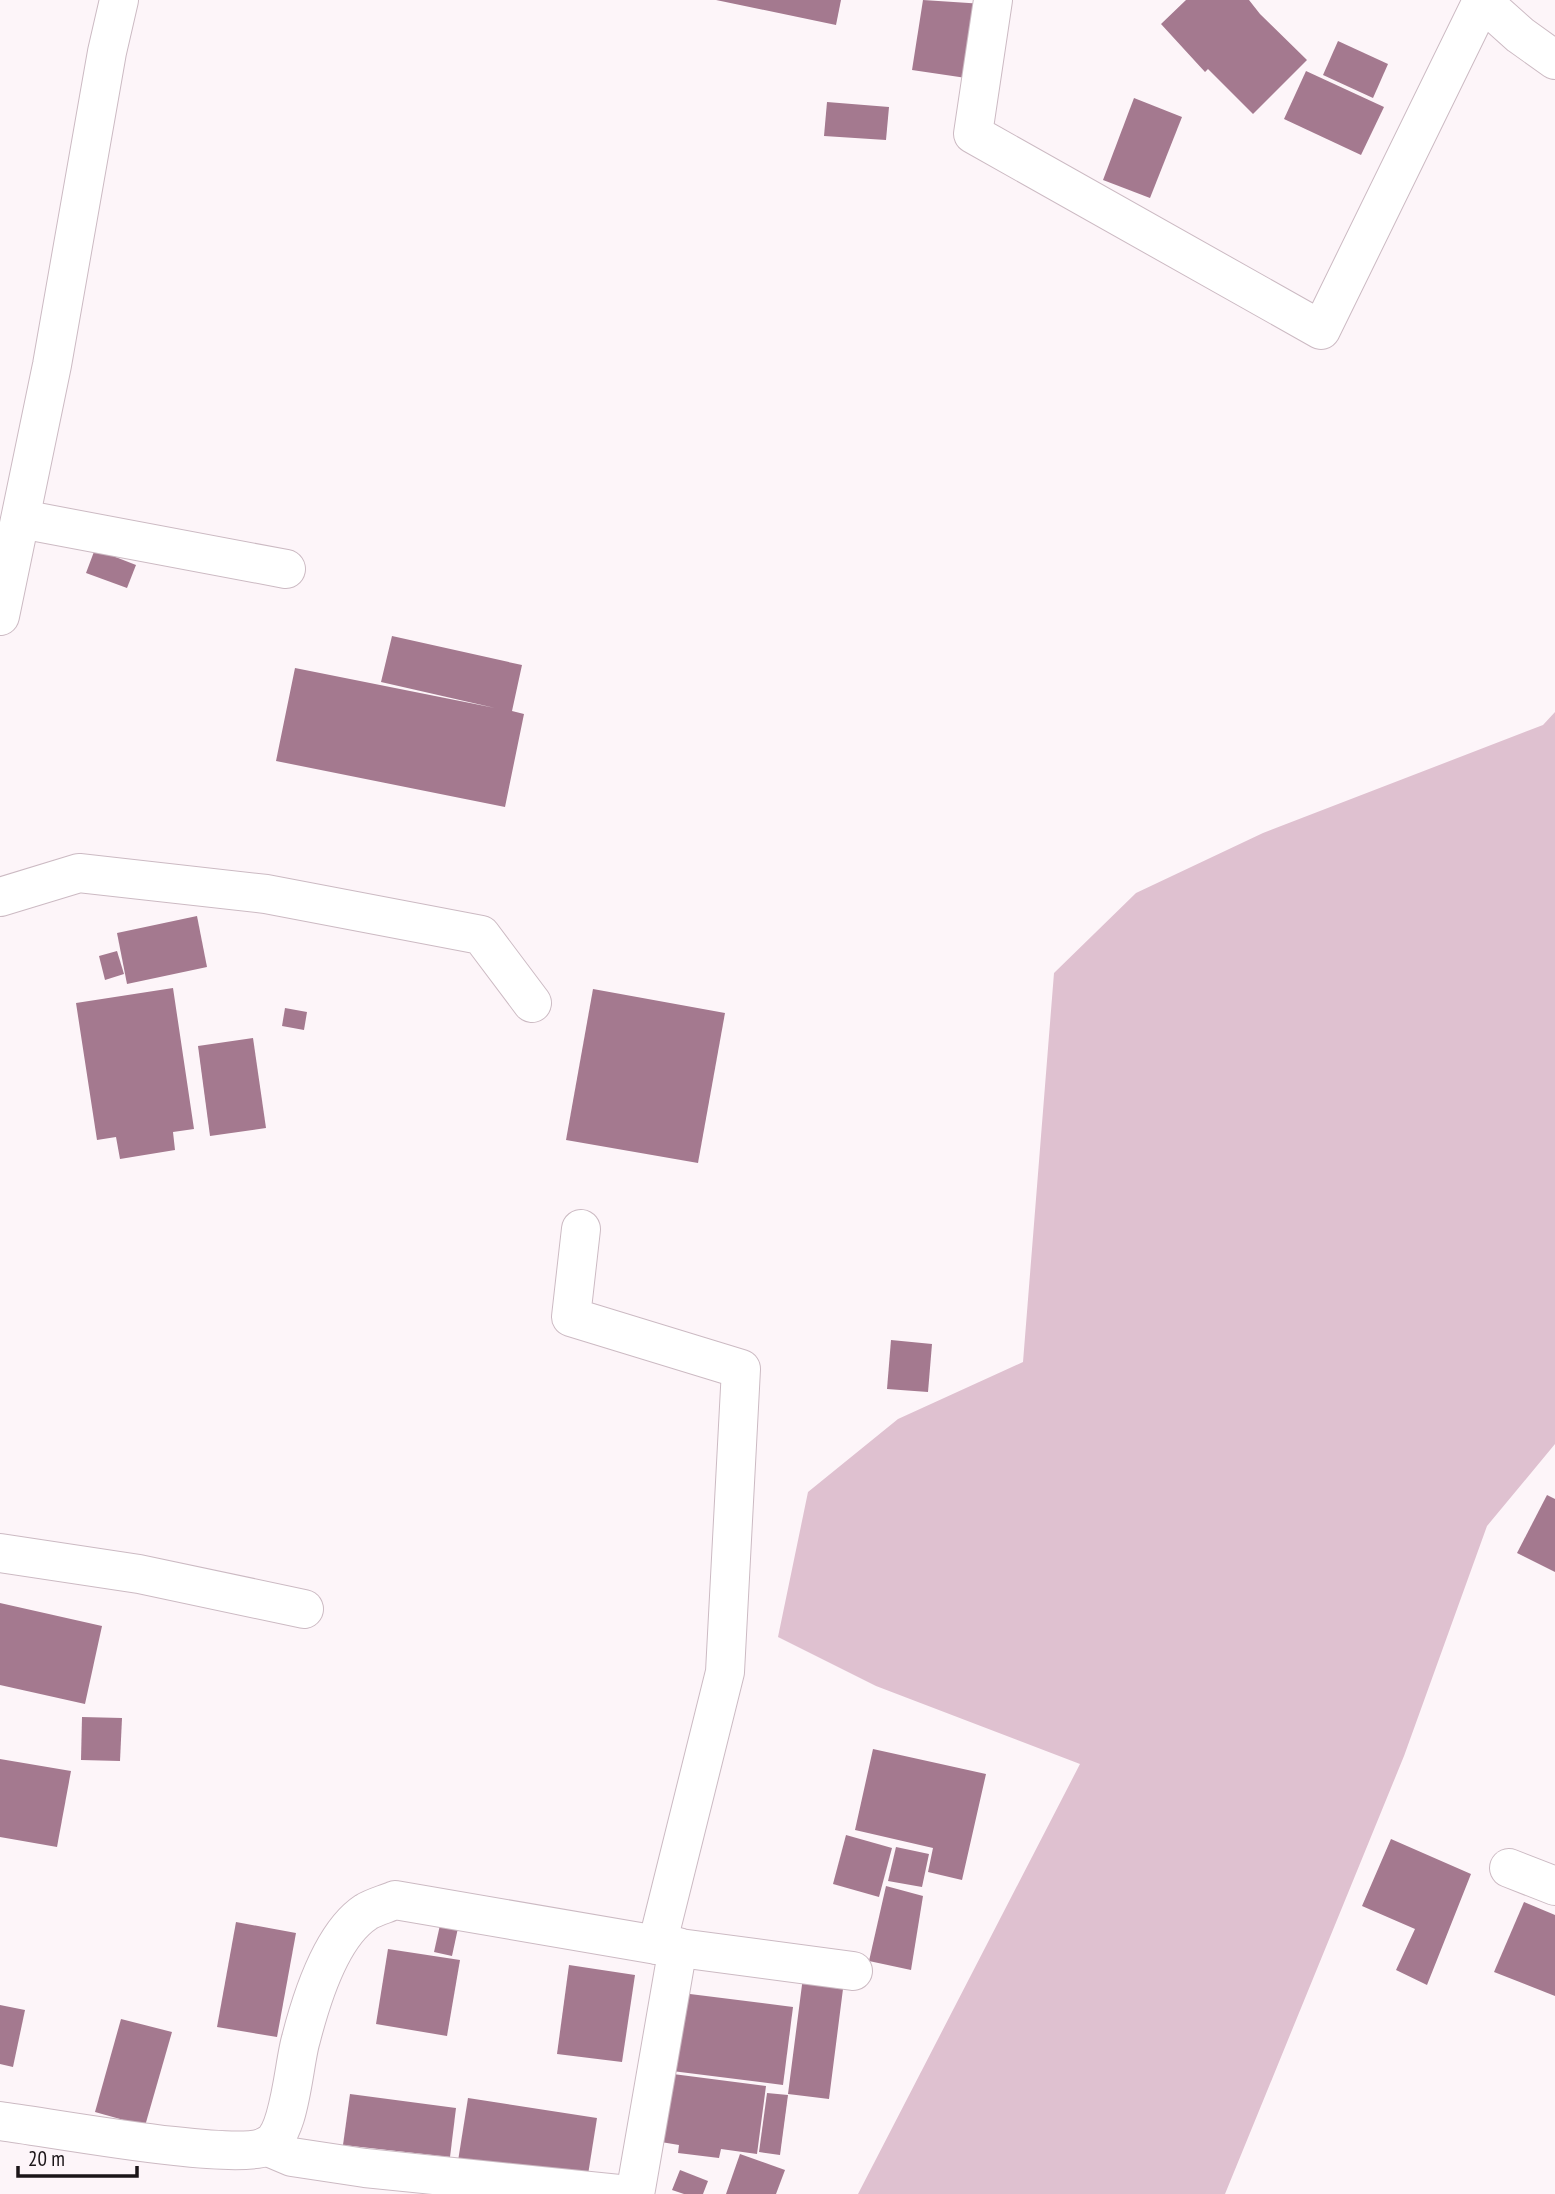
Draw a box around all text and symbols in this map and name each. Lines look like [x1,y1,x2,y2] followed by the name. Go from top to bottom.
[18,2134,136,2178] scale bar
[28,2145,65,2172] text: 20 m

